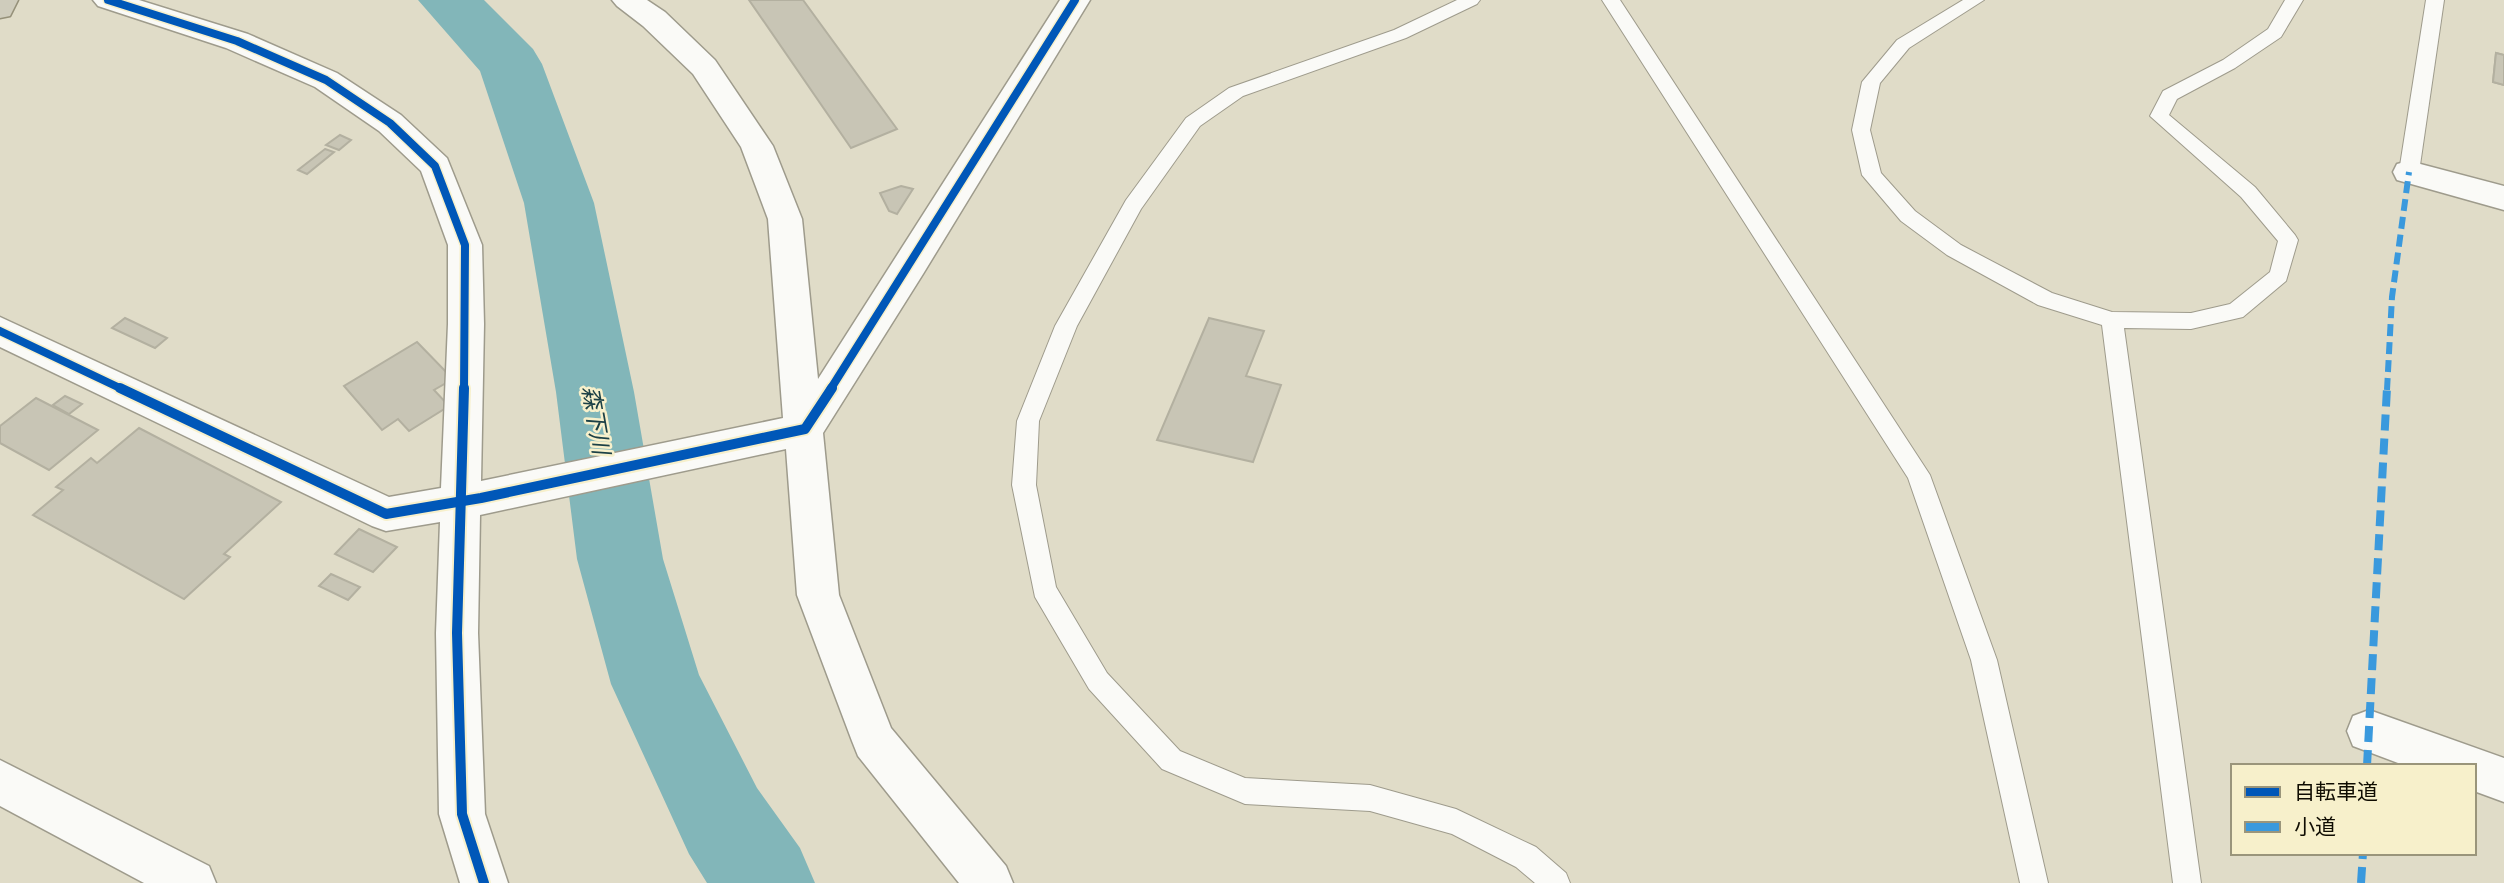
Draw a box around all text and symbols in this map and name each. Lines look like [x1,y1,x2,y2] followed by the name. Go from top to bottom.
[576,384,616,459] water label: 森下川
[2231,764,2476,855] legend
[2294,779,2378,804] text: 自転車道
[2294,814,2336,839] text: 小道

